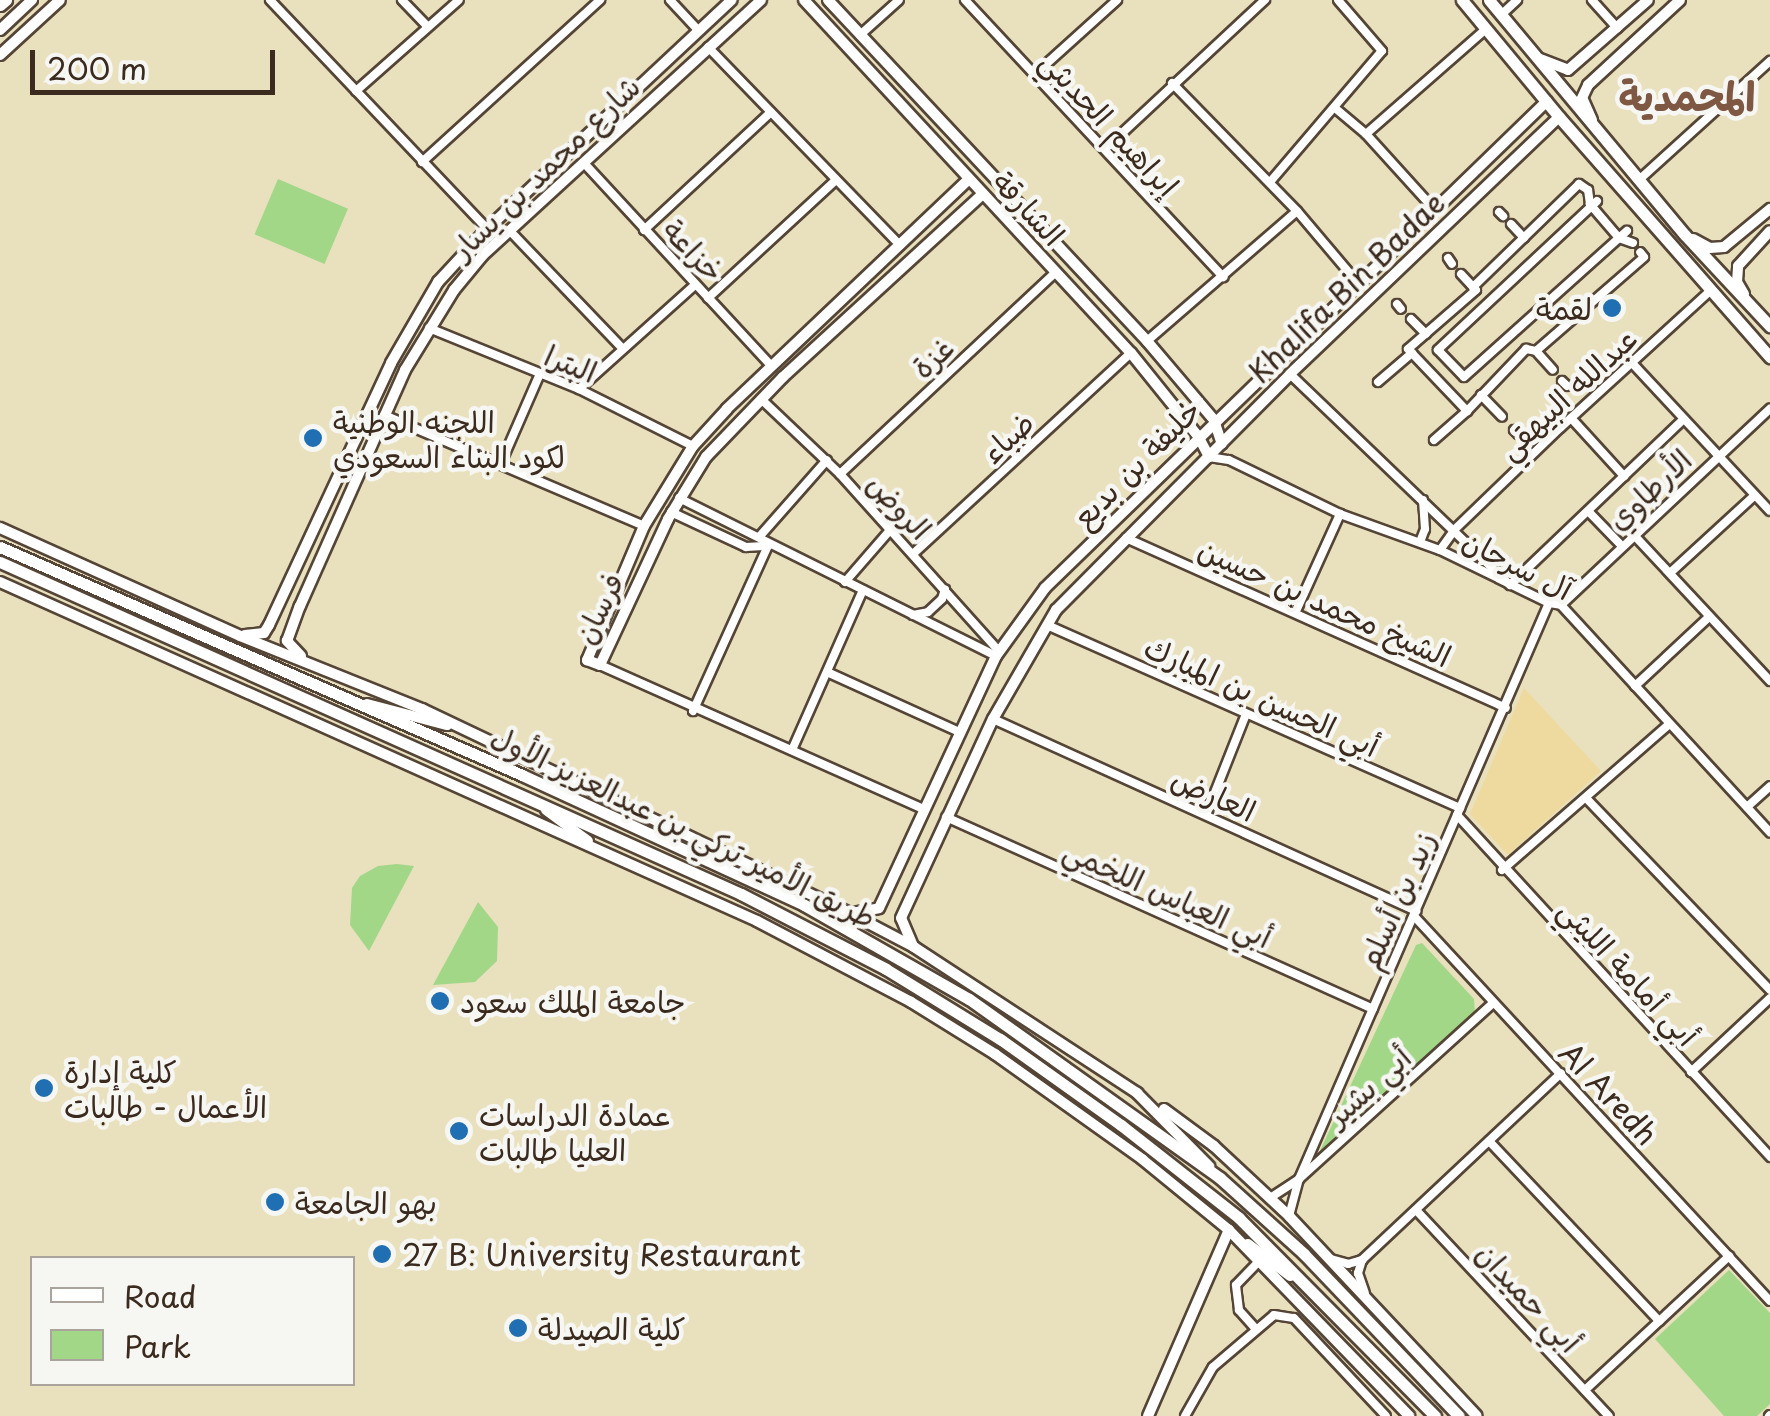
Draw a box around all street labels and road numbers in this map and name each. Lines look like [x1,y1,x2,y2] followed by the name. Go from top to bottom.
[1033,43,1187,203] street label: إبراهيم الحديثي
[443,68,647,266] street label: شارع محمد بن يسار
[986,163,1072,253] street label: الشارقة
[1240,184,1452,390] street label: Khalifa Bin Badae
[656,211,732,289] street label: خزاعة
[1490,320,1644,466] street label: عبدالله البيهقي
[904,329,960,385] street label: غزة
[540,336,602,390] street label: البترا
[1064,391,1208,535] street label: خليفة بن بديع
[973,404,1041,470] street label: ضباء
[1599,441,1699,537] street label: الأرطاوي
[860,465,940,547] street label: الروض
[1457,521,1579,607] street label: آل سرحان
[1193,530,1457,674] street label: الشيخ محمد بن حسين
[566,567,630,649] street label: فرسان
[1139,628,1385,764] street label: أبي الحسن بن المبارك
[486,717,882,935] street label: طريق الأمير تركي بن عبدالعزيز الأول
[1166,760,1262,828] street label: العارض
[1350,826,1442,974] street label: زيد بن أسلم
[1058,831,1278,955] street label: أبي العباس اللخمي
[1552,891,1706,1053] street label: أبي أمامة الليثي
[1552,1033,1666,1153] street label: Al Aredh
[1318,1039,1418,1133] street label: أبي بشير
[1469,1235,1589,1359] street label: أبي حميدان

